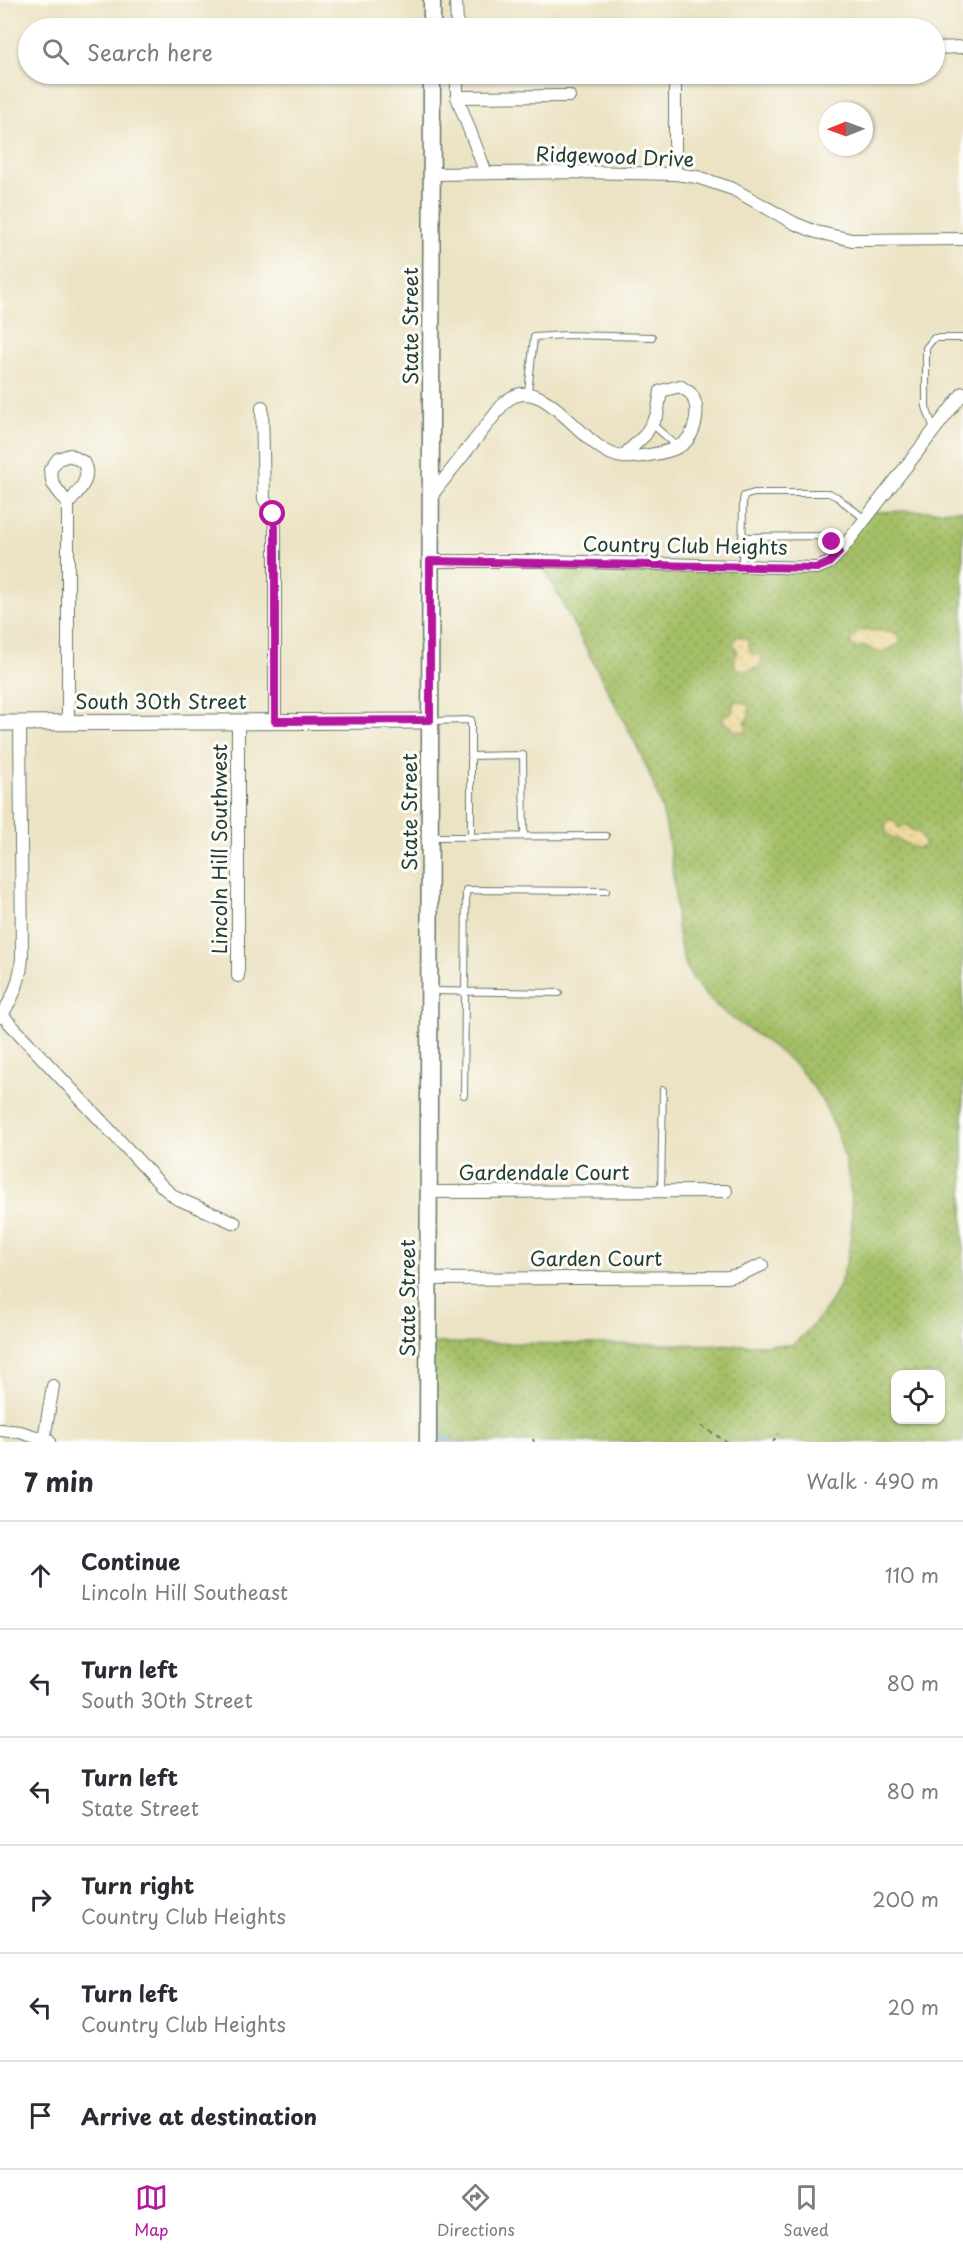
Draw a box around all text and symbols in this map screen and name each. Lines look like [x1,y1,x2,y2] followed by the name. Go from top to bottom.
[18,18,945,84] search box
[39,35,72,68] icon: search
[87,35,213,68] text: Search here
[819,102,873,156] north arrow
[535,138,695,174] street label: Ridgewood Drive
[395,267,425,385] street label: State Street
[259,500,285,526] route start
[582,528,788,562] street label: Country Club Heights
[818,528,844,554] route end
[75,686,247,716] street label: South 30th Street
[204,744,234,954] street label: Lincoln Hill Southwest
[394,753,424,871] street label: State Street
[458,1157,630,1187] street label: Gardendale Court
[392,1239,422,1357] street label: State Street
[530,1243,662,1273] street label: Garden Court
[891,1370,945,1424] map controls
[891,1370,945,1424] button: locate
[24,1462,94,1501] text: 7 min
[806,1466,939,1496] text: Walk · 490 m
[81,1544,180,1577] text: Continue
[24,1559,57,1592] icon: ahead
[885,1560,939,1590] text: 110 m
[81,1577,288,1607] text: Lincoln Hill Southeast
[81,1652,178,1685] text: Turn left
[24,1667,57,1700] icon: left
[887,1668,939,1698] text: 80 m
[81,1685,253,1715] text: South 30th Street
[81,1760,178,1793] text: Turn left
[24,1775,57,1808] icon: left
[887,1776,939,1806] text: 80 m
[81,1793,199,1823] text: State Street
[81,1868,194,1901] text: Turn right
[24,1883,57,1916] icon: right
[872,1884,939,1914] text: 200 m
[81,1901,286,1931] text: Country Club Heights
[81,1976,178,2009] text: Turn left
[24,1991,57,2024] icon: left
[887,1992,939,2022] text: 20 m
[81,2009,286,2039] text: Country Club Heights
[24,2099,57,2132] icon: arrive
[81,2099,317,2132] text: Arrive at destination
[134,2181,168,2241] tab: Map
[437,2181,515,2241] tab: Directions
[783,2181,829,2241] tab: Saved

